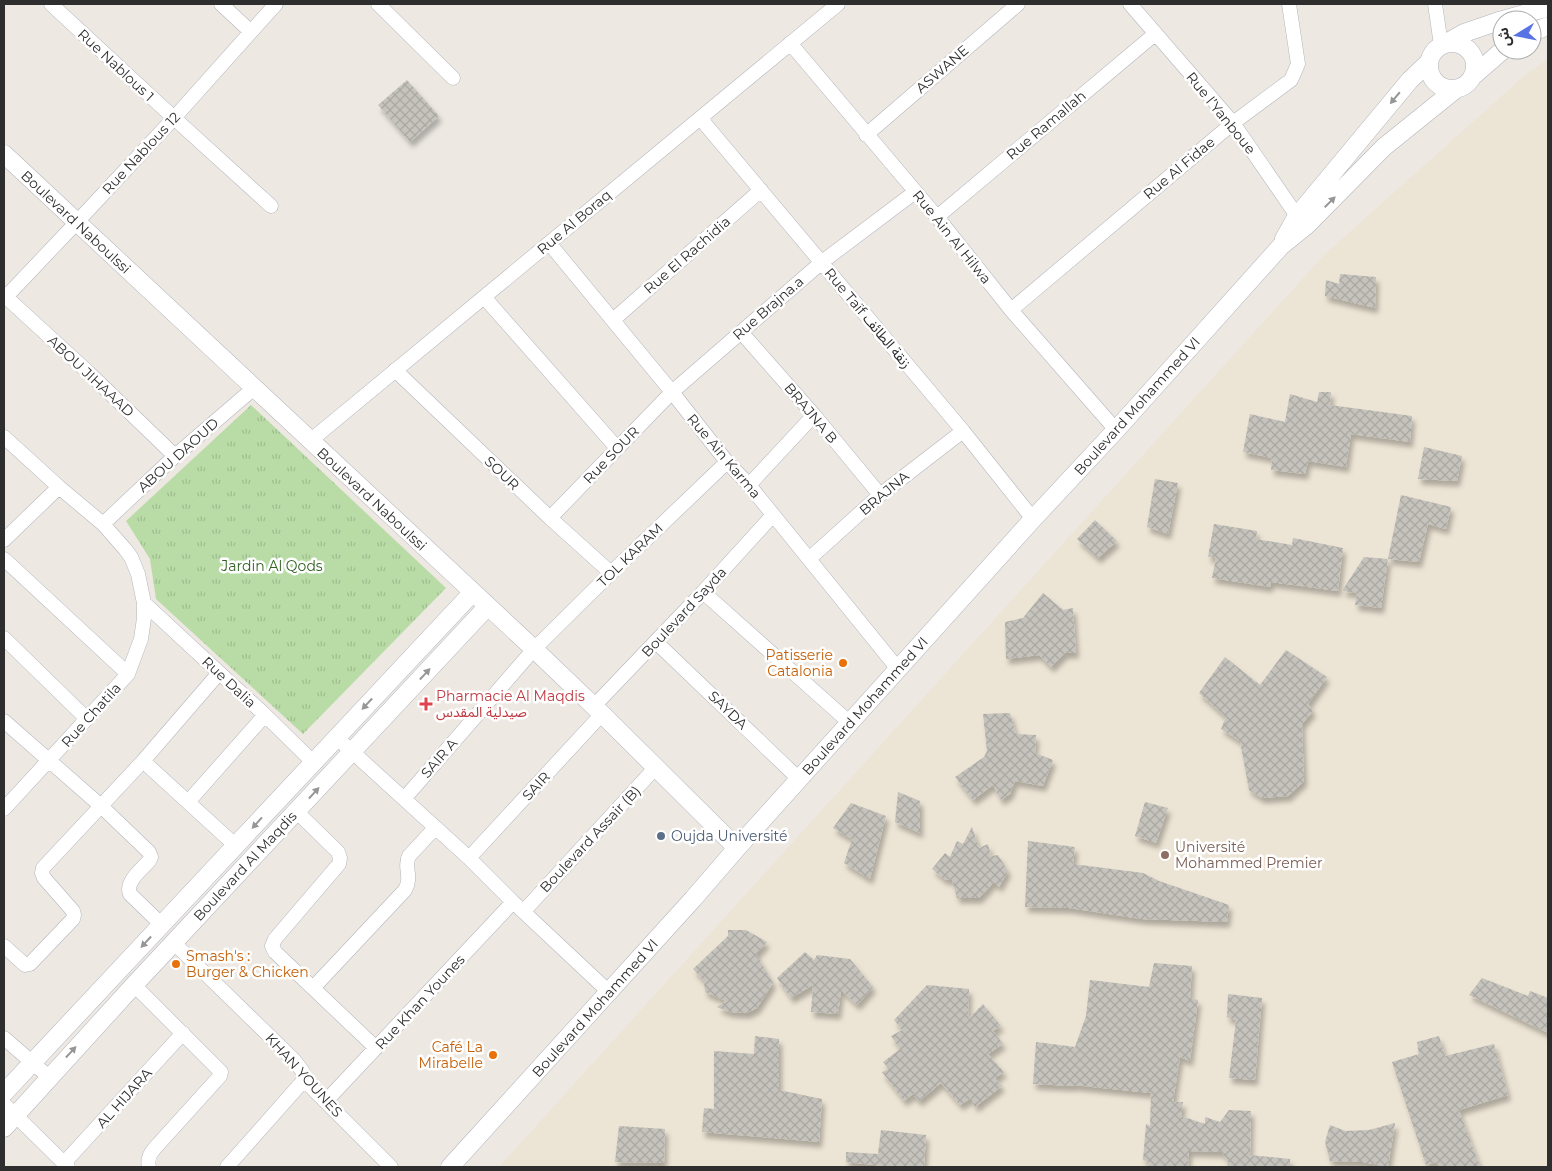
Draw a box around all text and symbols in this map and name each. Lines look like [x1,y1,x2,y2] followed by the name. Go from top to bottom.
[1492,10,1542,60] north arrow
[74,25,158,105] street label: Rue Nablous 1
[1494,26,1515,48] text: ش
[912,41,972,97] street label: ASWANE
[1182,68,1260,158] street label: Rue l’Yanboue
[1003,86,1089,164] street label: Rue Ramallah
[1390,91,1401,104] one-way arrow
[98,108,184,198] street label: Rue Nablous 12
[1140,133,1218,203] street label: Rue Al Fidae
[17,166,135,278] street label: Boulevard Naboulssi
[533,186,615,258] street label: Rue Al Boraq
[909,187,995,287] street label: Rue Ain Al Hilwa
[1323,196,1335,208] one-way arrow
[640,212,734,298] street label: Rue El Rachidia
[821,264,915,372] street label: Rue Taïf زنقة الطائف
[729,272,807,344] street label: Rue Brajna.a
[44,331,138,421] street label: ABOU JIHAAAD
[1070,333,1204,479] street label: Boulevard Mohammed VI
[780,379,842,447] street label: BRAJNA B
[683,410,765,502] street label: Rue Ain Karma
[134,414,222,496] street label: ABOU DAOUD
[579,422,643,488] street label: Rue SOUR
[313,443,431,555] street label: Boulevard Naboulssi
[481,452,523,494] street label: SOUR
[855,466,913,519] street label: BRAJNA
[593,519,667,591] street label: TOL KARAM
[220,557,323,575] park label: Jardin Al Qods
[638,563,730,661] street label: Boulevard Sayda
[798,633,932,779] street label: Boulevard Mohammed VI
[766,646,833,680] place label: Patisserie Catalonia
[198,652,260,712] street label: Rue Dalia
[837,657,849,669] marker: Patisserie Catalonia
[419,669,431,681] one-way arrow
[57,679,125,751] street label: Rue Chatila
[436,687,585,721] place label: Pharmacie Al Maqdis صيدلية المقدس
[704,687,752,734] street label: SAYDA
[361,697,373,709] one-way arrow
[420,698,432,710] marker: Pharmacie Al Maqdis صيدلية المقدس
[417,734,462,782] street label: SAIR A
[518,768,554,804] street label: SAIR
[536,782,644,896] street label: Boulevard Assair (B)
[308,787,320,799] one-way arrow
[189,807,301,925] street label: Boulevard Al Maqdis
[251,817,263,829] one-way arrow
[671,827,788,845] place label: Oujda Université
[655,830,667,842] marker: Oujda Université
[1175,838,1323,872] place label: Université Mohammed Premier
[1159,849,1171,861] marker: Université Mohammed Premier
[140,935,152,947] one-way arrow
[528,935,662,1081] street label: Boulevard Mohammed VI
[186,947,309,981] place label: Smash's : Burger & Chicken
[371,951,469,1053] street label: Rue Khan Younes
[170,958,182,970] marker: Smash's : Burger & Chicken
[261,1029,347,1121] street label: KHAN YOUNES
[419,1038,483,1072] place label: Café La Mirabelle
[65,1047,77,1059] one-way arrow
[487,1049,499,1061] marker: Café La Mirabelle
[92,1064,156,1132] street label: AL HIJARA

